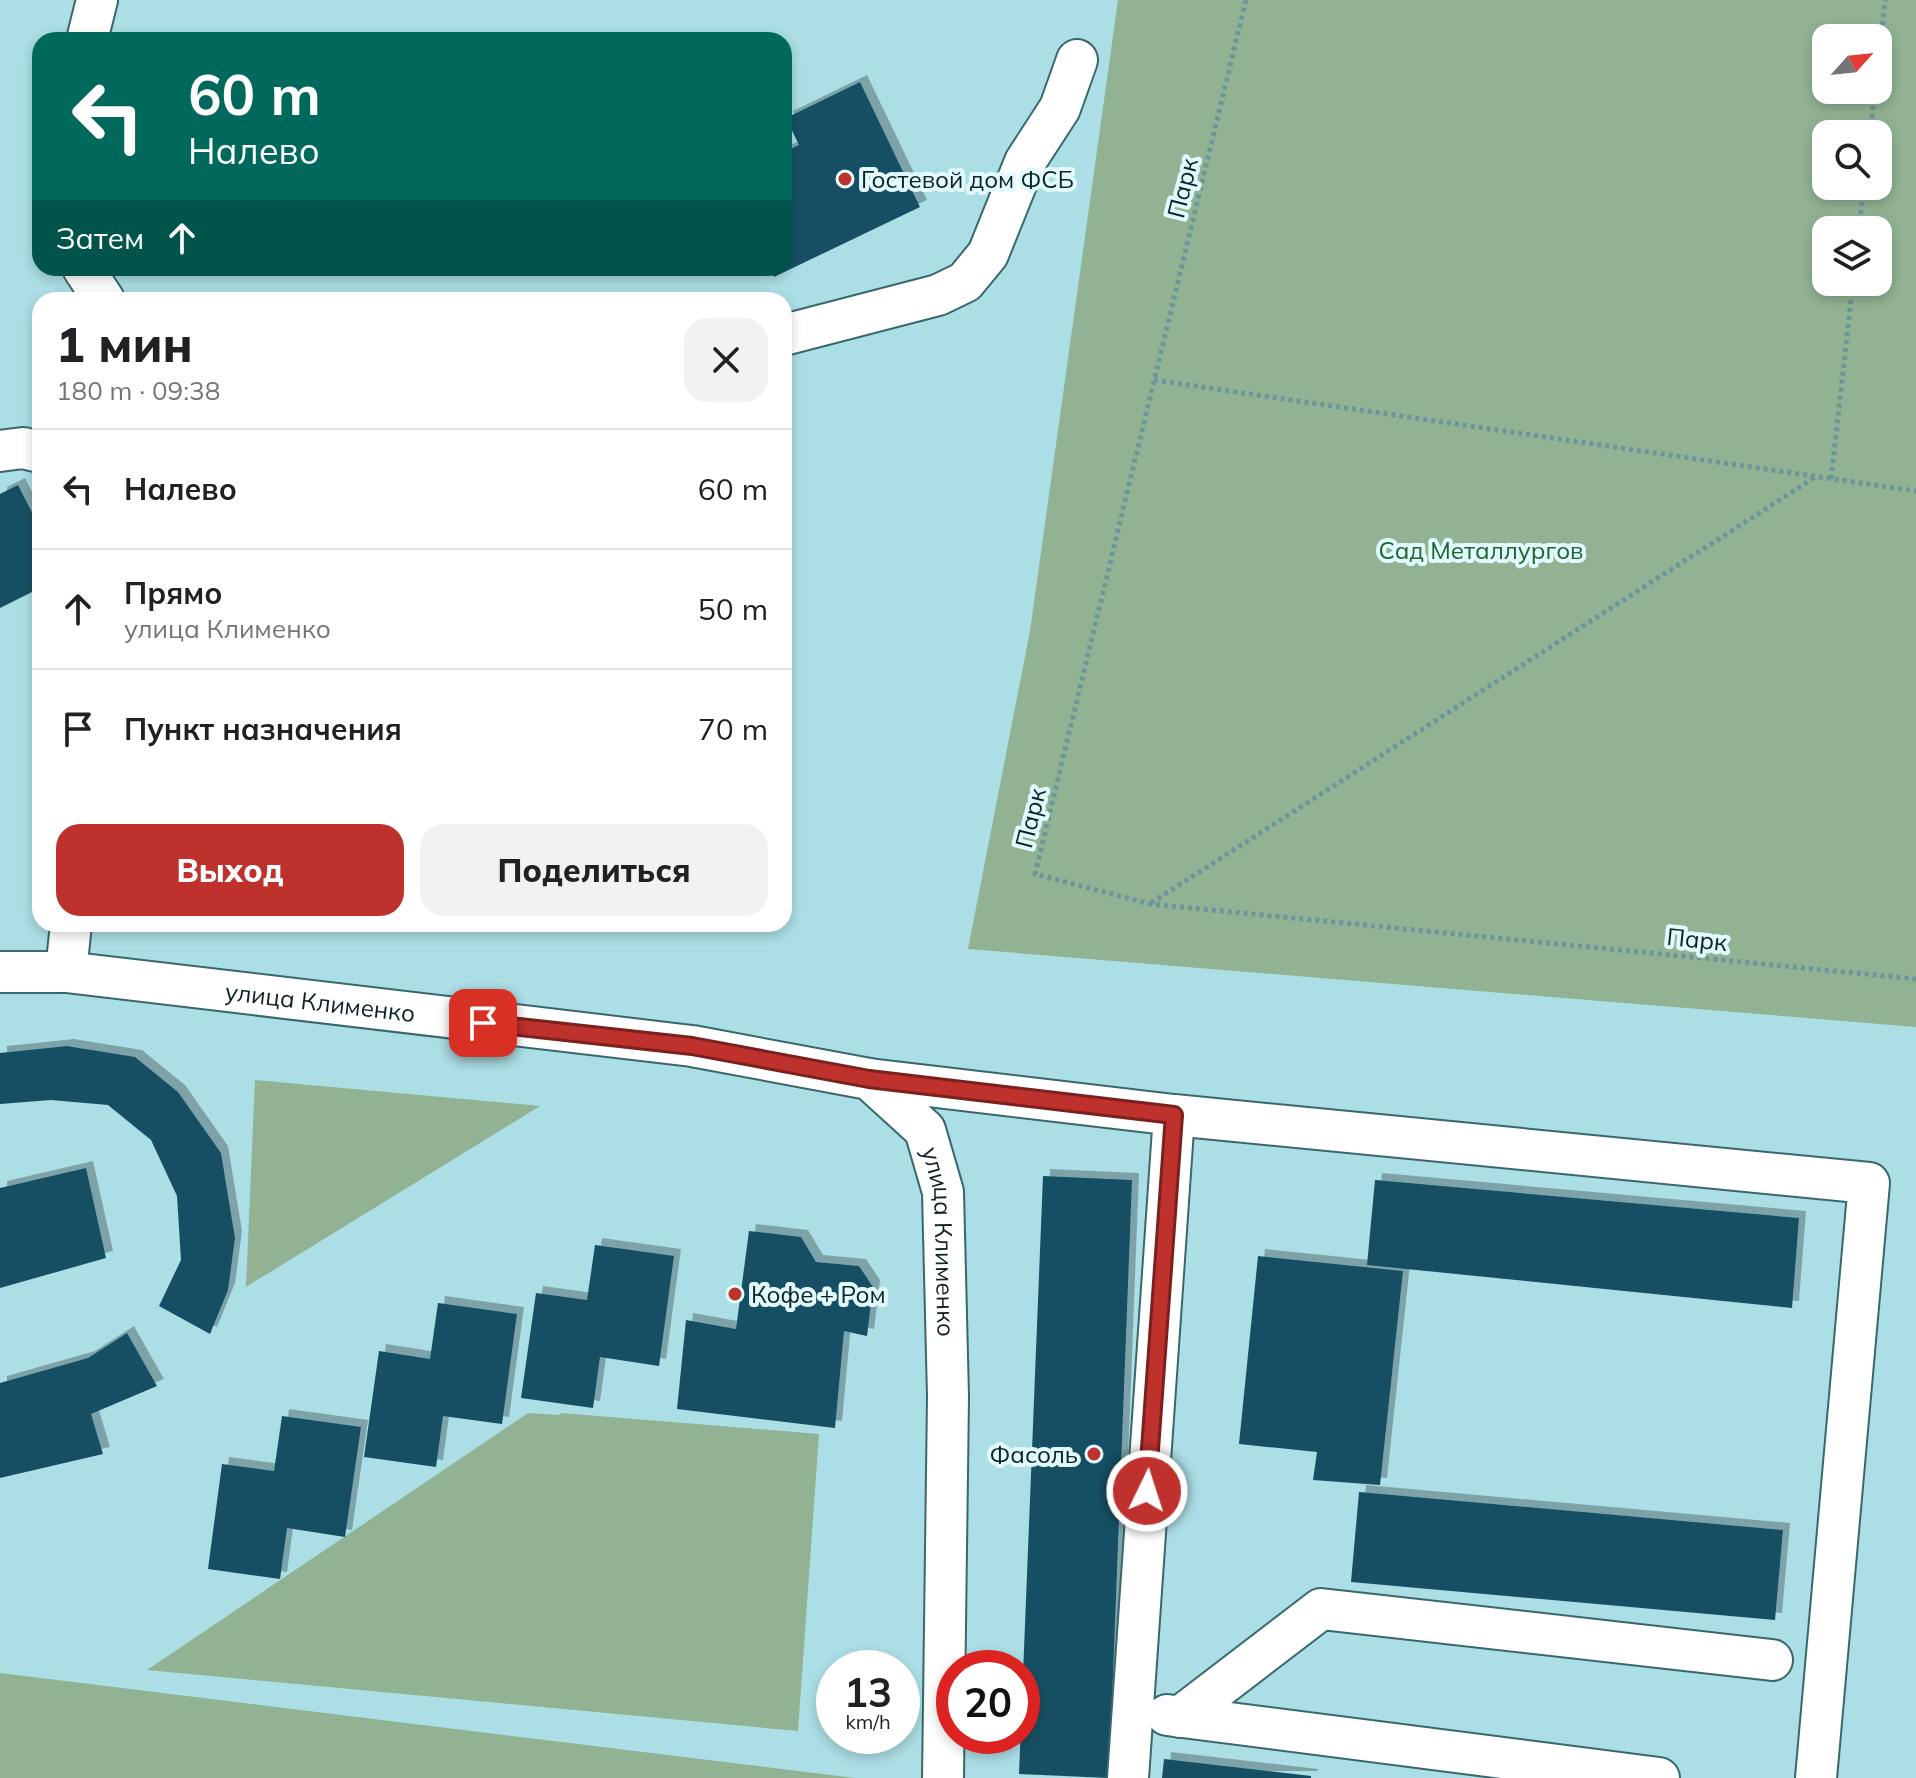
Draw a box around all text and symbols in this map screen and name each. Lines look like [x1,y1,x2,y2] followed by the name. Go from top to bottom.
[1812,24,1892,104] north arrow
[1812,24,1892,296] map controls
[188,59,321,129] text: 60 m
[56,64,160,168] icon: left
[1812,120,1892,200] button: search
[188,128,320,173] text: Налево
[1160,155,1204,221] street label: Парк
[861,164,1074,194] place label: Гостевой дом ФСБ
[836,170,854,188] marker: Гостевой дом ФСБ
[160,216,204,260] icon: ahead
[1812,216,1892,296] button: layers
[56,219,144,257] text: Затем
[56,314,193,374] text: 1 мин
[684,318,768,402] button: close
[56,374,220,407] text: 180 m · 09:38
[56,467,100,511] icon: left
[124,470,237,508] text: Налево
[698,470,768,508] text: 60 m
[1379,535,1583,565] park label: Сад Металлургов
[124,574,222,612] text: Прямо
[56,587,100,631] icon: ahead
[698,590,768,628] text: 50 m
[124,612,331,645] text: улица Клименко
[56,707,100,751] icon: arrive
[124,710,402,748] text: Пункт назначения
[698,710,768,748] text: 70 m
[1008,785,1052,851] street label: Парк
[56,824,404,916] button: Выход
[420,824,768,916] button: Поделиться
[1665,921,1729,957] street label: Парк
[224,976,417,1028] street label: улица Клименко
[449,989,517,1057] pin
[461,1001,505,1045] icon: arrive
[916,1143,962,1337] street label: улица Клименко
[751,1279,886,1309] place label: Кофе + Ром
[726,1285,744,1303] marker: Кофе + Ром
[989,1439,1078,1469] place label: Фасоль
[1085,1445,1103,1463] marker: Фасоль
[1105,1449,1189,1533] position arrow
[936,1650,1040,1754] speed limit sign: 20
[844,1667,892,1717] text: 13
[845,1709,891,1734] text: km/h

